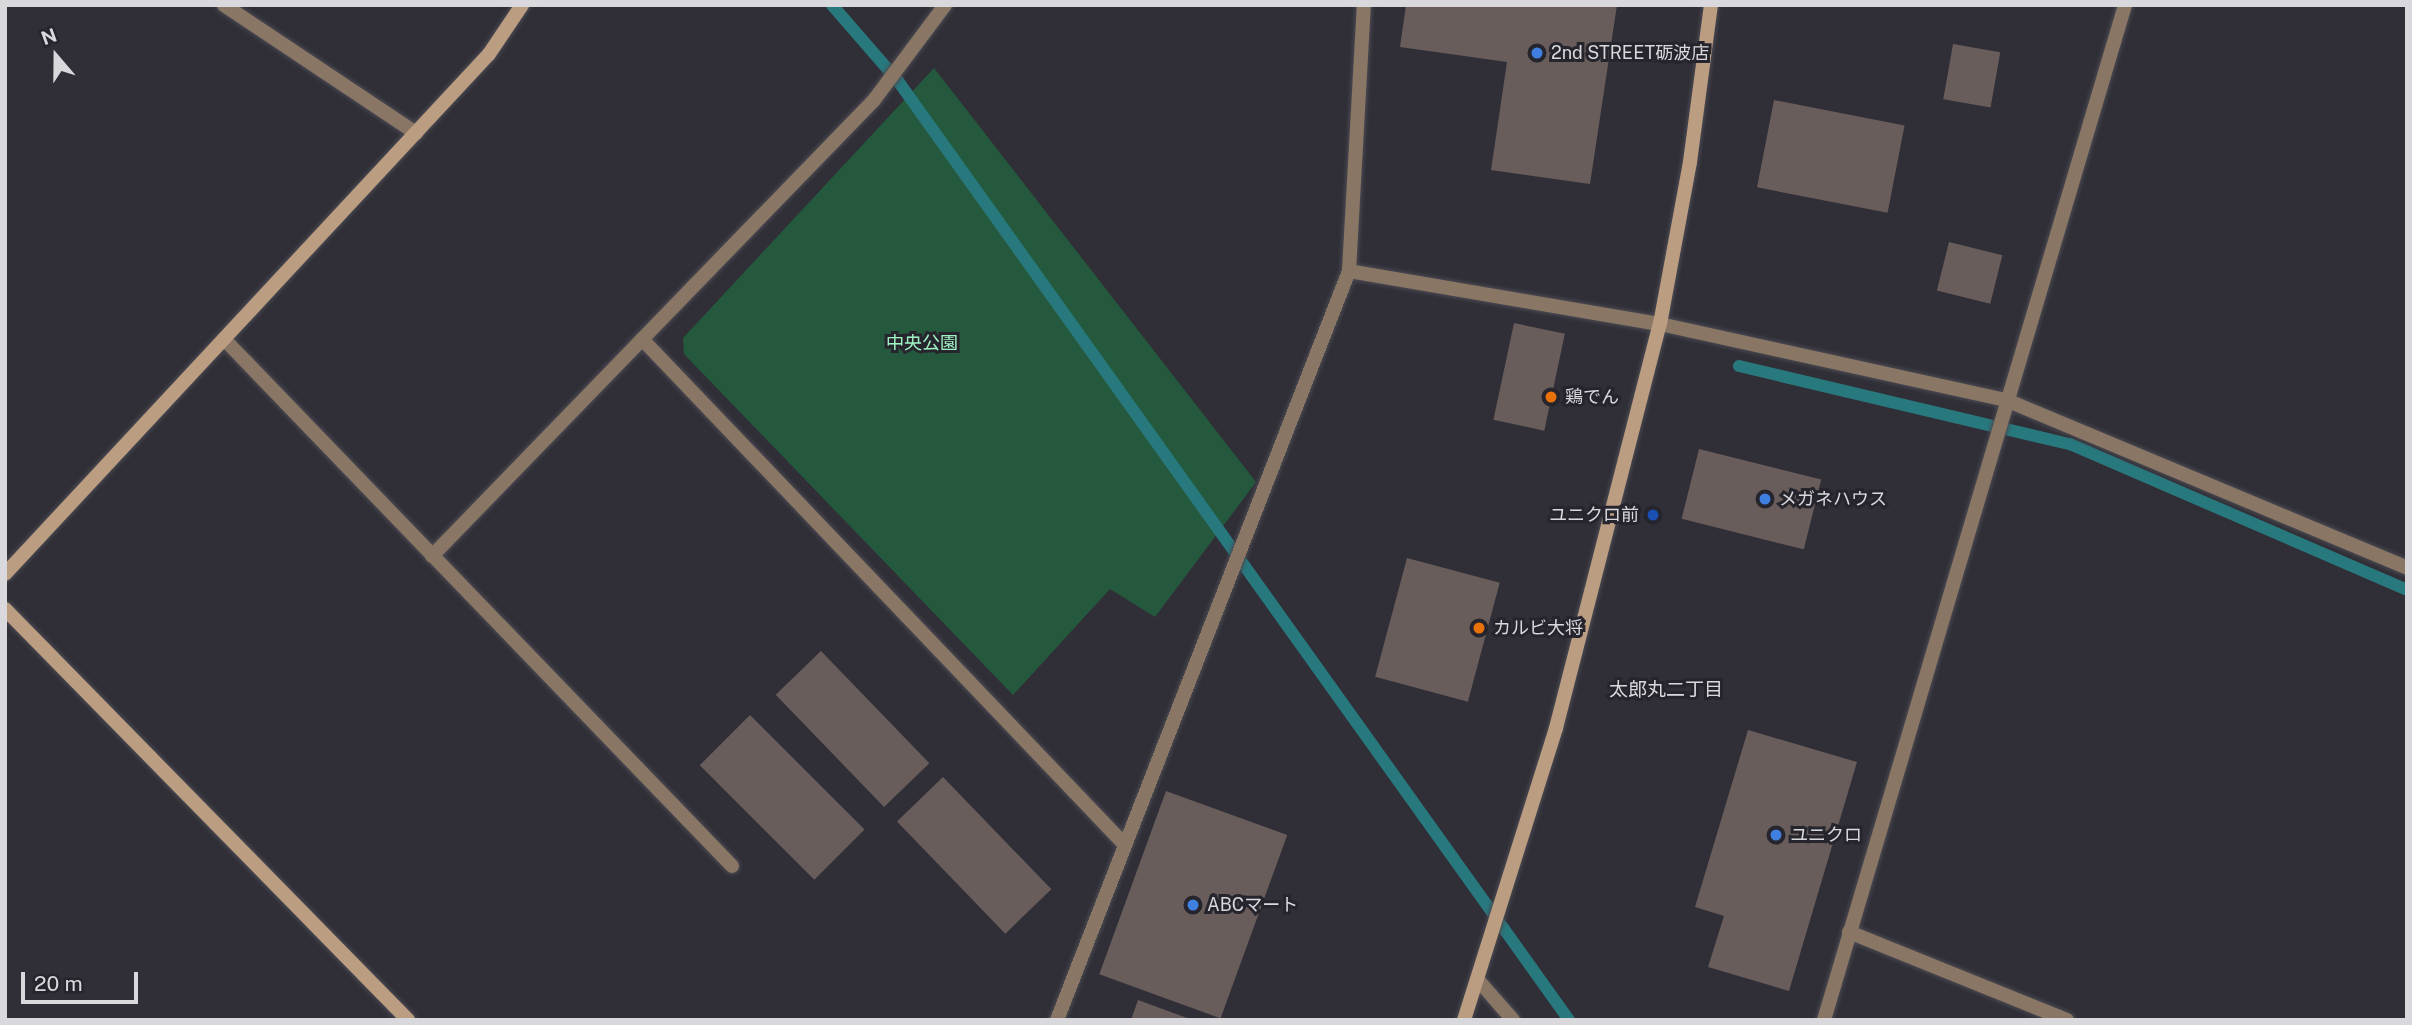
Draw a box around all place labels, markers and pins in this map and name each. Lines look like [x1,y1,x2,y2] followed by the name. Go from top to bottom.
[1551,42,1709,64] place label: 2nd STREET砺波店
[1529,45,1545,61] marker: 2nd STREET砺波店
[1565,386,1619,408] place label: 鶏でん
[1543,389,1559,405] marker: 鶏でん
[1779,488,1887,510] place label: メガネハウス
[1757,491,1773,507] marker: メガネハウス
[1549,504,1639,526] place label: ユニクロ前
[1645,507,1661,523] marker: ユニクロ前
[1493,617,1583,639] place label: カルビ大将
[1471,620,1487,636] marker: カルビ大将
[1790,824,1862,846] place label: ユニクロ
[1768,827,1784,843] marker: ユニクロ
[1207,894,1298,916] place label: ABCマート
[1185,897,1201,913] marker: ABCマート

